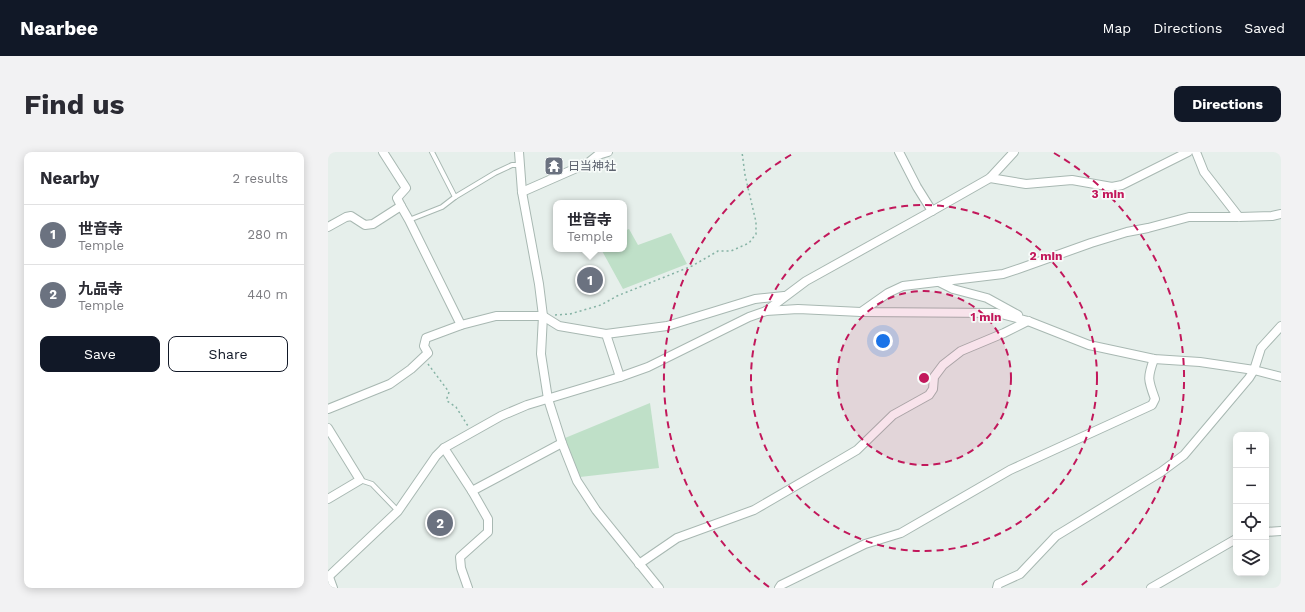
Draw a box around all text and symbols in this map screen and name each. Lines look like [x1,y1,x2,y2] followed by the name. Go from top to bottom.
[20,17,98,40] text: Nearbee
[1103,20,1131,36] text: Map
[1153,20,1222,36] text: Directions
[1244,20,1285,36] text: Saved
[1174,86,1281,122] button: Directions
[24,88,124,121] text: Find us
[543,155,565,177] temple icon: 日当神社
[568,159,616,173] place label: 日当神社
[40,168,99,188] text: Nearby
[233,171,288,186] text: 2 results
[1092,187,1124,201] text: 3 min
[553,200,627,252] popup
[567,211,612,229] text: 世音寺
[78,220,123,238] text: 世音寺
[50,227,56,242] text: 1
[248,227,288,242] text: 280 m
[567,229,613,244] text: Temple
[78,238,124,253] text: Temple
[1030,249,1062,263] text: 2 min
[577,265,603,295] pin: 1
[78,280,123,298] text: 九品寺
[49,287,57,302] text: 2
[247,287,288,302] text: 440 m
[78,298,124,313] text: Temple
[971,310,1001,324] text: 1 min
[873,331,893,351] your location
[40,336,160,372] button: Save
[168,336,288,372] button: Share
[917,371,931,385] centre of rings
[1233,432,1269,576] map controls
[1233,432,1269,468] button: +
[1233,468,1269,504] button: −
[1233,504,1269,540] button: locate
[427,508,453,538] pin: 2
[1233,540,1269,576] button: layers

